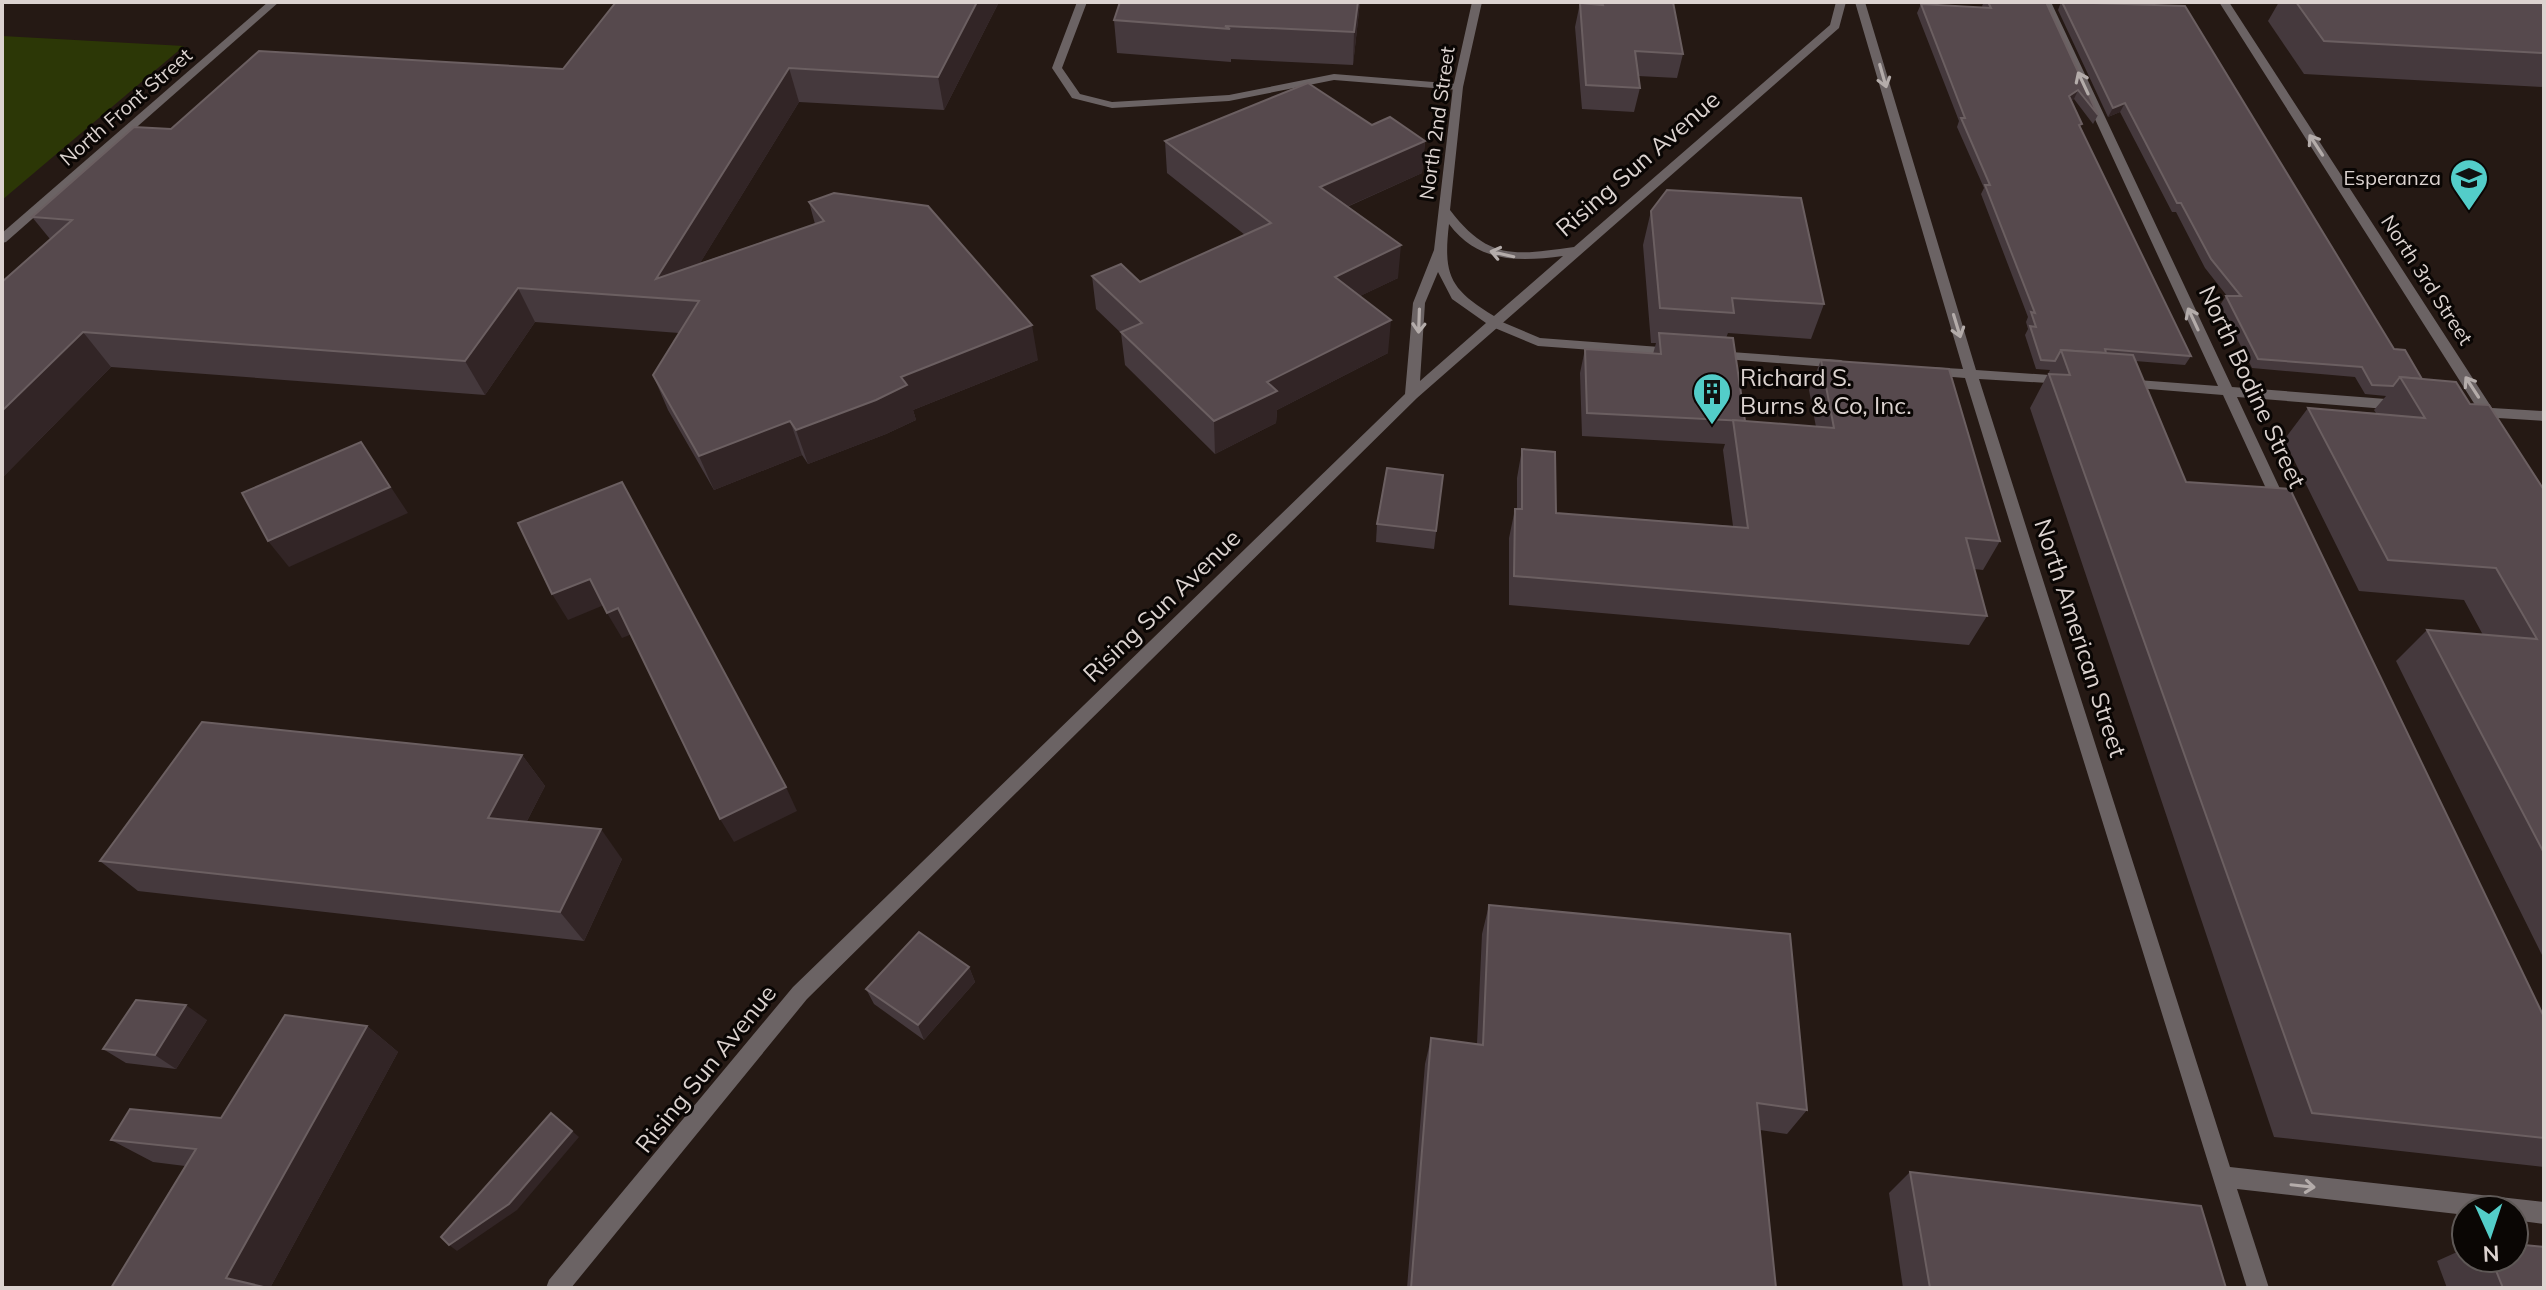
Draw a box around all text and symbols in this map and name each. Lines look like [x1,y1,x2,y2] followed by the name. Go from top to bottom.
[54,42,197,171] street label: North Front Street
[1413,45,1460,201] street label: North 2nd Street
[1876,63,1891,89] one-way arrow
[2075,71,2090,95] one-way arrow
[1549,84,1725,243] street label: Rising Sun Avenue
[2307,134,2323,157] one-way arrow
[2448,157,2490,212] school or university icon: Esperanza
[2343,165,2441,190] place label: Esperanza
[2376,210,2479,349] street label: North 3rd Street
[1489,246,1515,261] one-way arrow
[2193,281,2313,492] street label: North Bodine Street
[1411,307,1426,334] one-way arrow
[2185,307,2200,331] one-way arrow
[1950,312,1965,338] one-way arrow
[1740,362,1912,420] place label: Richard S. Burns & Co, Inc.
[1691,371,1733,426] building icon: Richard S. Burns & Co, Inc.
[2463,376,2479,399] one-way arrow
[2028,515,2134,761] street label: North American Street
[1076,522,1246,688] street label: Rising Sun Avenue
[628,978,782,1158] street label: Rising Sun Avenue
[2290,1179,2315,1194] one-way arrow
[2450,1194,2530,1274] north arrow
[2482,1240,2500,1268] text: N

